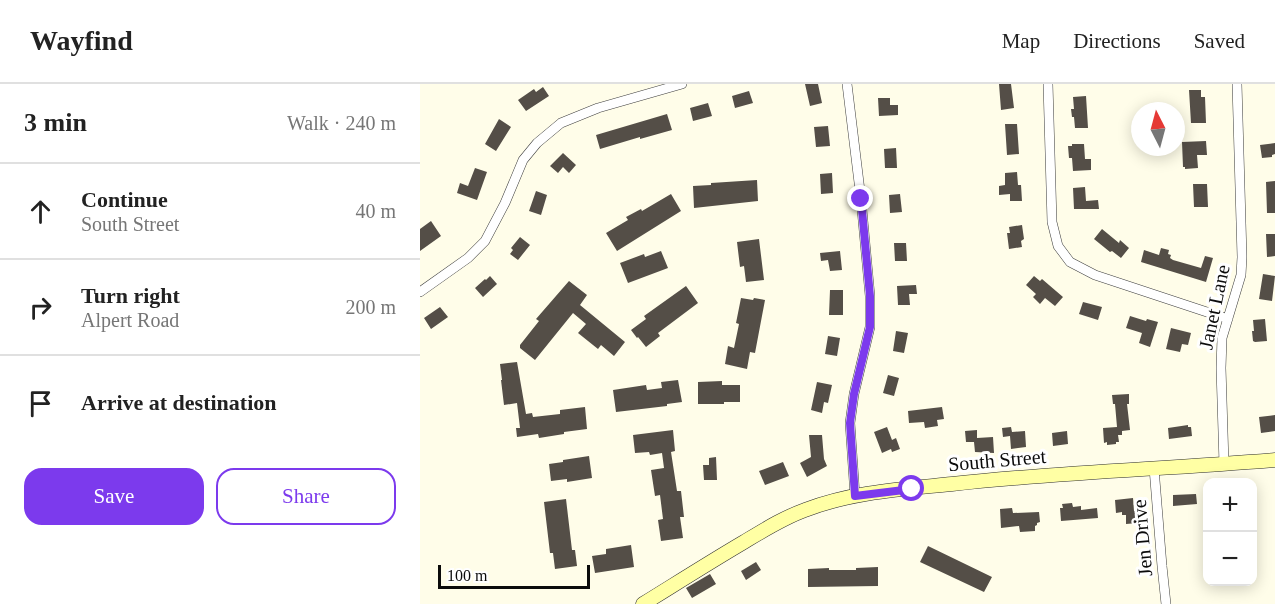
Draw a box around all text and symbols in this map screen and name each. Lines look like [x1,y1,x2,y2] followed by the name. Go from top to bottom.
[30,25,133,56] text: Wayfind
[1002,29,1040,53] text: Map
[1073,29,1161,53] text: Directions
[1194,29,1245,53] text: Saved
[1131,102,1185,156] north arrow
[24,108,87,137] text: 3 min
[287,112,396,134] text: Walk · 240 m
[847,185,873,211] route end
[81,187,168,212] text: Continue
[24,195,57,228] icon: ahead
[355,200,396,222] text: 40 m
[81,213,179,235] text: South Street
[1194,263,1234,351] street label: Janet Lane
[81,283,180,308] text: Turn right
[24,291,57,324] icon: right
[345,296,396,318] text: 200 m
[81,309,179,331] text: Alpert Road
[24,387,57,420] icon: arrive
[81,390,277,415] text: Arrive at destination
[947,445,1047,475] street label: South Street
[24,468,204,525] button: Save
[216,468,396,525] button: Share
[898,475,924,501] route start
[1203,478,1257,586] map controls
[1203,478,1257,532] button: +
[1128,498,1156,577] street label: Jen Drive
[1203,532,1257,586] button: −
[438,562,590,590] scale bar
[447,567,487,584] text: 100 m

